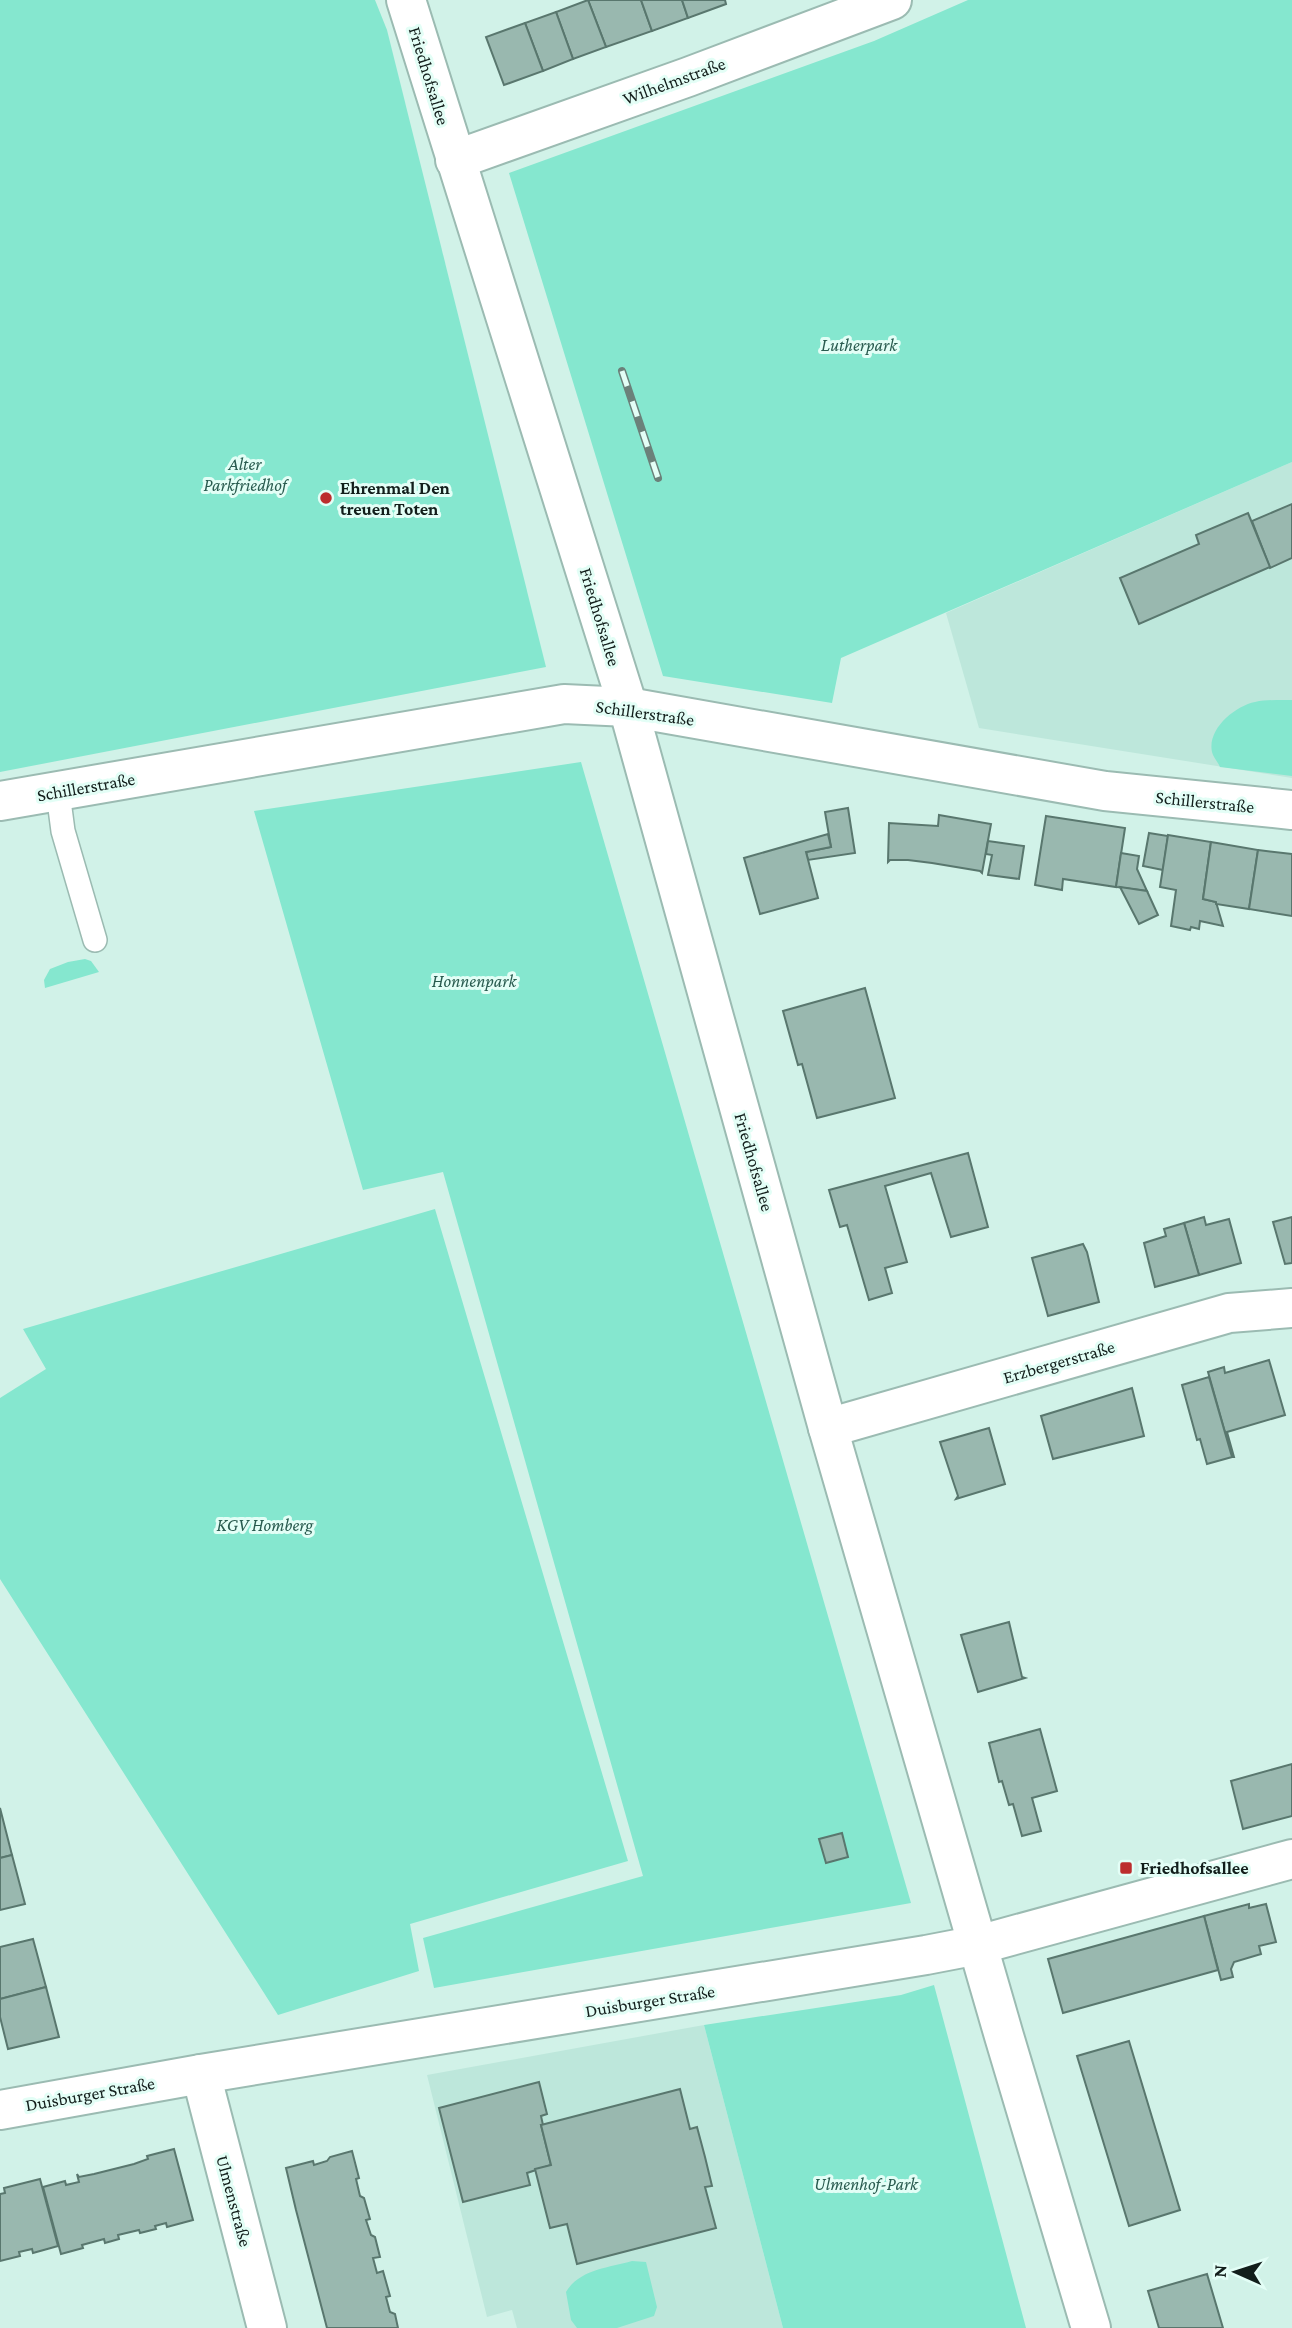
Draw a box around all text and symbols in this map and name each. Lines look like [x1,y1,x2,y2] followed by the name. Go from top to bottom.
[405,24,453,128] street label: Friedhofsallee
[620,53,728,109] street label: Wilhelmstraße
[821,335,898,355] park label: Lutherpark
[203,454,289,495] park label: Alter Parkfriedhof
[340,478,451,519] place label: Ehrenmal Den treuen Toten
[318,490,334,506] marker: Ehrenmal Den treuen Toten
[576,565,624,669] street label: Friedhofsallee
[595,696,696,730] street label: Schillerstraße
[35,769,137,805] street label: Schillerstraße
[1155,787,1255,817] street label: Schillerstraße
[432,971,517,991] park label: Honnenpark
[730,1110,778,1214] street label: Friedhofsallee
[1001,1337,1117,1387] street label: Erzbergerstraße
[217,1515,314,1535] park label: KGV Homberg
[1140,1858,1249,1878] place label: Friedhofsallee
[1118,1860,1134,1876] marker: Friedhofsallee
[584,1981,716,2021] street label: Duisburger Straße
[24,2073,156,2115] street label: Duisburger Straße
[212,2153,256,2249] street label: Ulmenstraße
[814,2174,919,2194] park label: Ulmenhof-Park
[1201,2237,1271,2307] north arrow
[1209,2264,1230,2278] text: N

